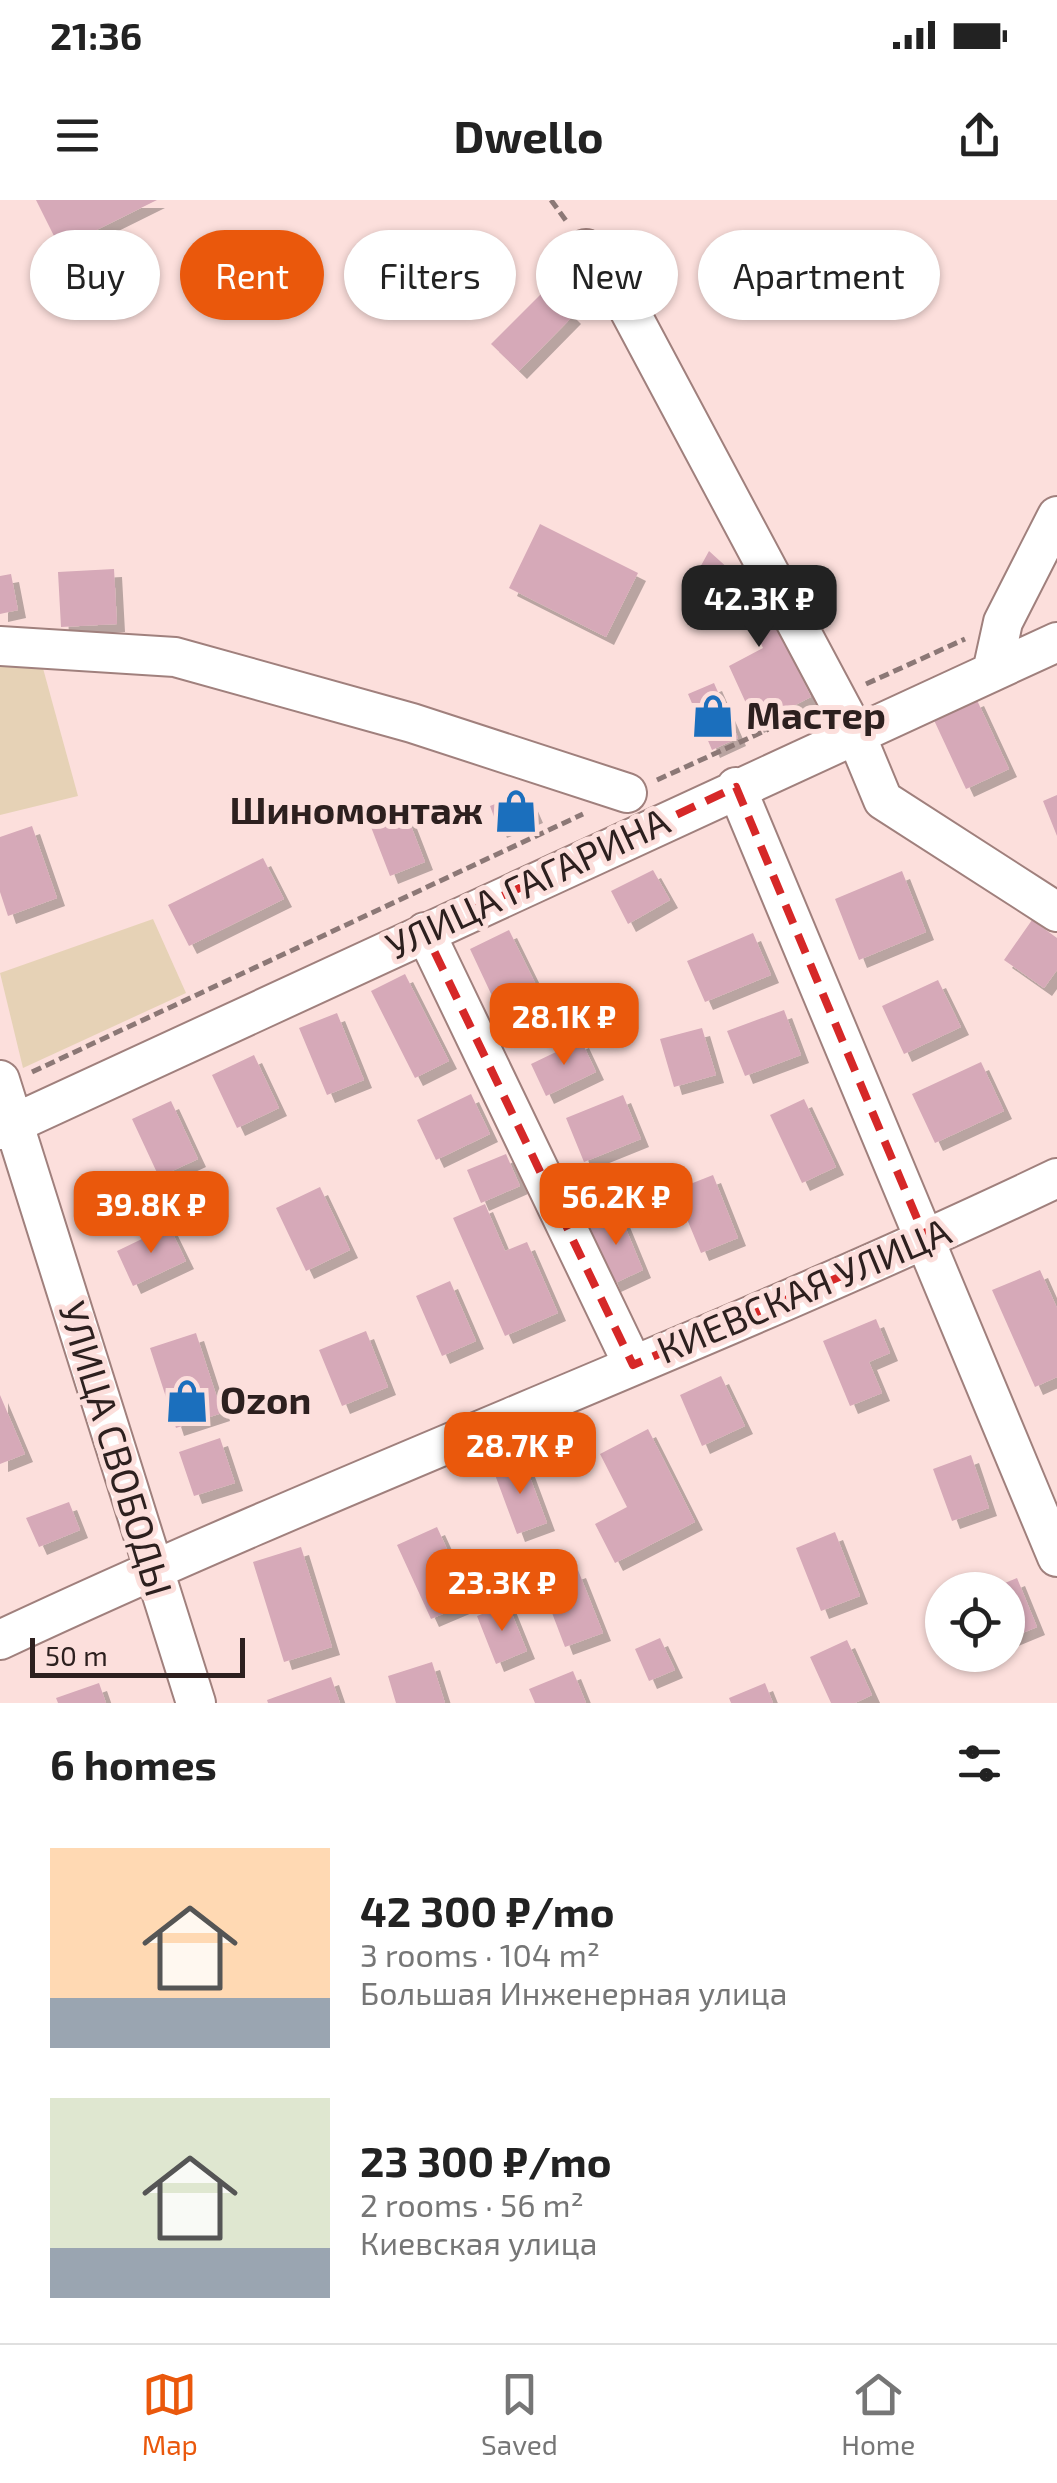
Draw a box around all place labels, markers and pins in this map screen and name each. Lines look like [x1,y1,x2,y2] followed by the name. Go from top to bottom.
[667,565,851,650] pin: 42.3K ₽
[746,691,886,737] place label: Мастер
[689,692,737,740] shop icon: Мастер
[230,786,483,832] place label: Шиномонтаж
[492,787,540,835] shop icon: Шиномонтаж
[472,983,656,1068] pin: 28.1K ₽
[524,1163,708,1248] pin: 56.2K ₽
[59,1171,243,1256] pin: 39.8K ₽
[220,1376,311,1422] place label: Ozon
[163,1377,211,1425] shop icon: Ozon
[428,1412,612,1497] pin: 28.7K ₽
[410,1549,594,1634] pin: 23.3K ₽

